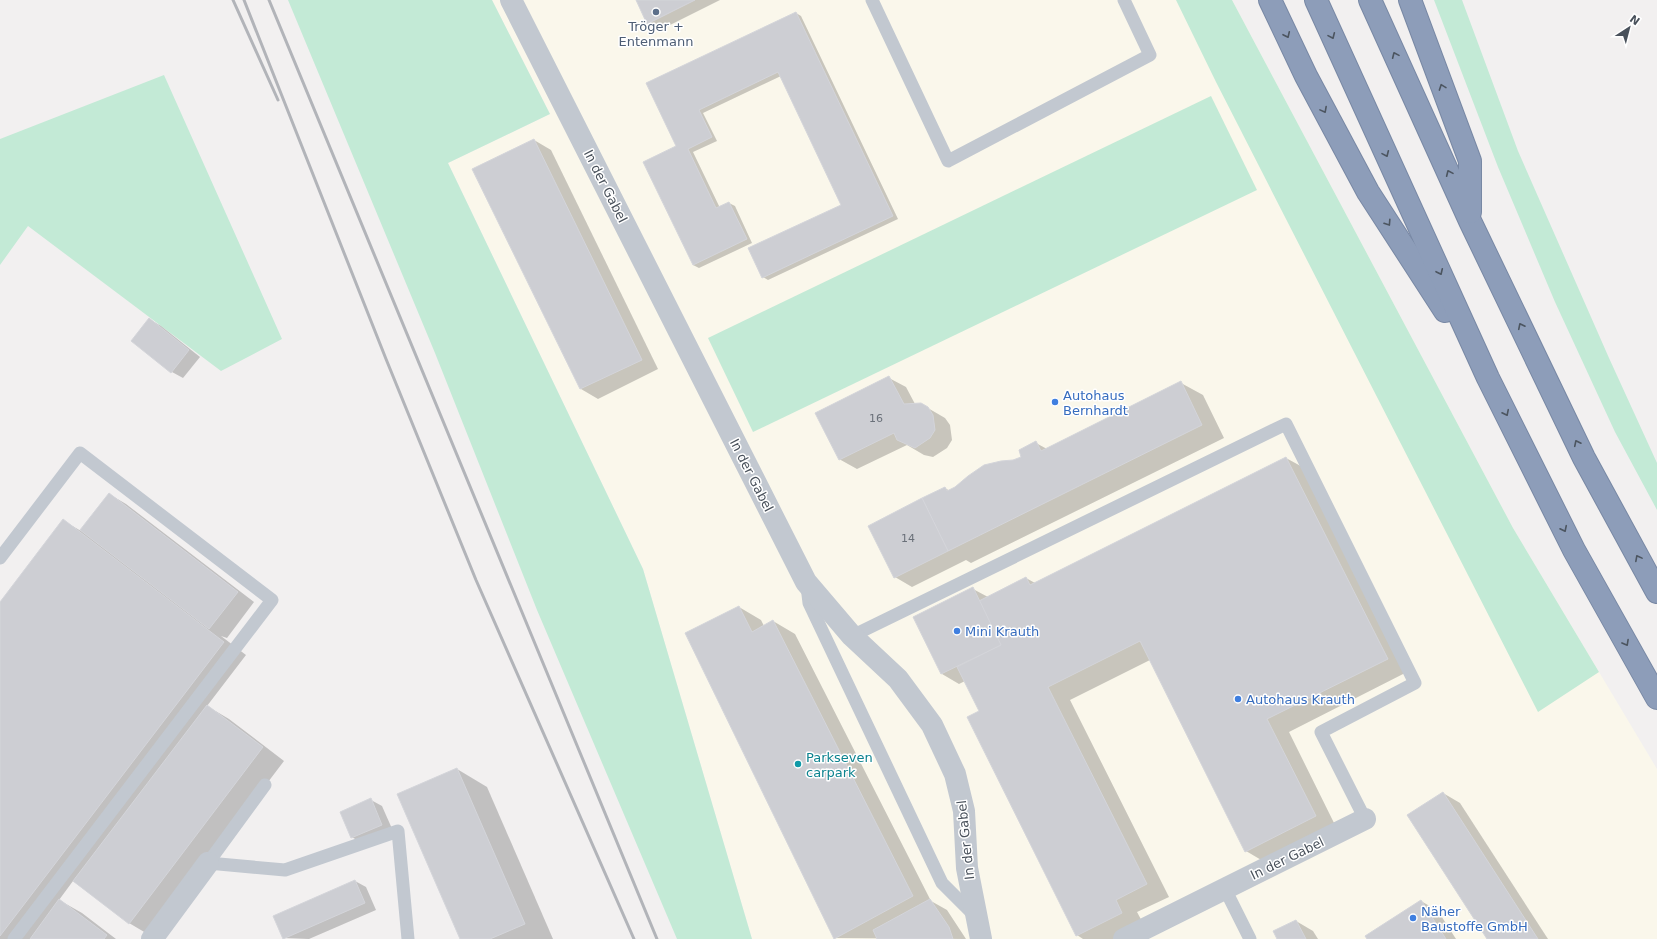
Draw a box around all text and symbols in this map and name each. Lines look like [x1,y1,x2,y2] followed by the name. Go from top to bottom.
[651,7,661,17] marker: Tröger + Entenmann
[1609,8,1649,48] north arrow
[1627,12,1642,28] text: N
[619,19,693,49] place label: Tröger + Entenmann
[1282,31,1290,39] one-way arrow
[1327,31,1335,39] one-way arrow
[1392,51,1400,59] one-way arrow
[1439,84,1447,91] one-way arrow
[1320,106,1327,113] one-way arrow
[581,147,630,225] street label: In der Gabel
[1381,150,1389,157] one-way arrow
[1445,170,1453,177] one-way arrow
[1384,219,1391,226] one-way arrow
[1435,268,1443,276] one-way arrow
[1518,323,1526,331] one-way arrow
[1063,388,1128,418] place label: Autohaus Bernhardt
[1050,397,1060,407] marker: Autohaus Bernhardt
[1501,409,1508,416] one-way arrow
[869,412,883,425] house number: 16
[727,436,776,514] street label: In der Gabel
[1574,440,1582,448] one-way arrow
[1559,525,1566,532] one-way arrow
[901,532,915,545] house number: 14
[1636,555,1643,562] one-way arrow
[965,624,1039,639] place label: Mini Krauth
[952,626,962,636] marker: Mini Krauth
[1621,639,1629,646] one-way arrow
[1246,692,1355,707] place label: Autohaus Krauth
[1233,694,1243,704] marker: Autohaus Krauth
[806,750,873,780] place label: Parkseven carpark
[793,759,803,769] marker: Parkseven carpark
[954,799,977,880] street label: In der Gabel
[1248,834,1326,883] street label: In der Gabel
[1421,904,1528,934] place label: Näher Baustoffe GmbH
[1408,913,1418,923] marker: Näher Baustoffe GmbH

